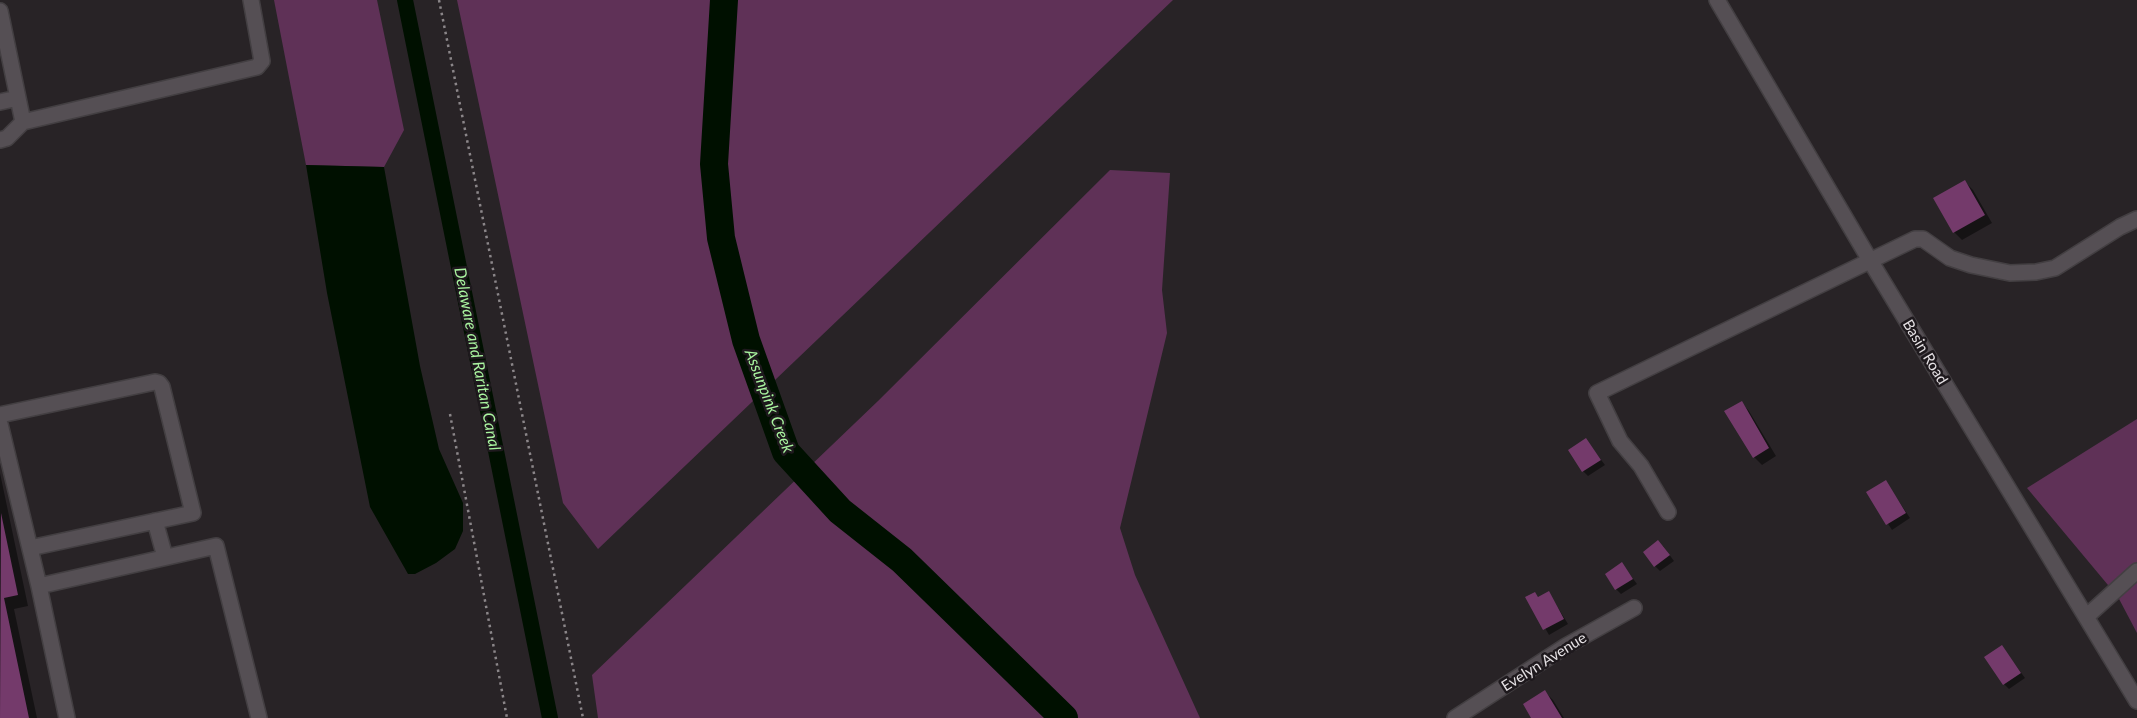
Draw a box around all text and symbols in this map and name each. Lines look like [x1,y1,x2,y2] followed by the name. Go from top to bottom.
[450,266,504,452] water label: Delaware and Raritan Canal
[1899,316,1951,388] street label: Basin Road
[740,346,798,456] water label: Assunpink Creek
[1498,629,1590,695] street label: Evelyn Avenue

